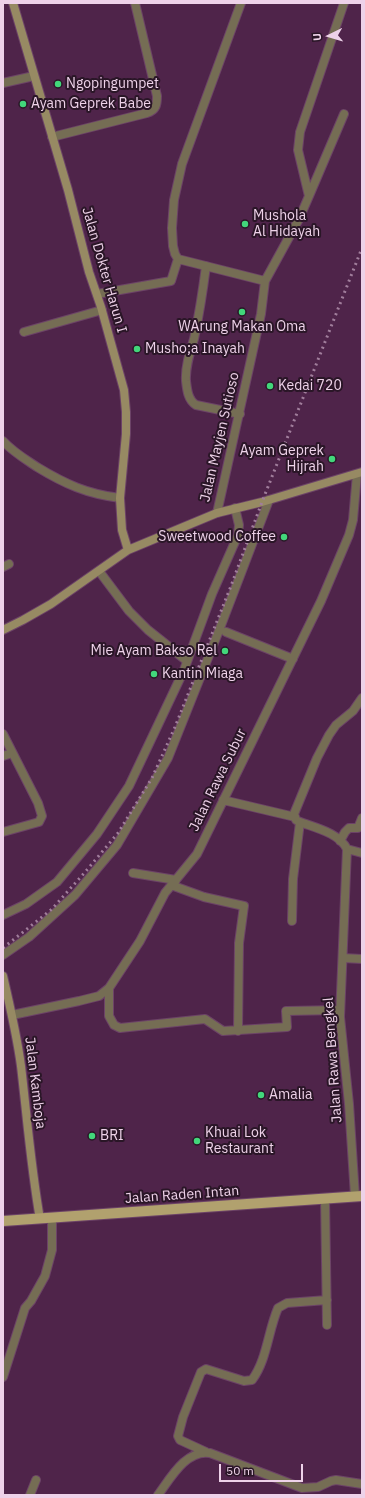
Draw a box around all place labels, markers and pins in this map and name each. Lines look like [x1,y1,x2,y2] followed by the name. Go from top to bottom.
[66,76,159,92] place label: Ngopingumpet
[53,79,63,89] marker: Ngopingumpet
[31,96,151,112] place label: Ayam Geprek Babe
[18,99,28,109] marker: Ayam Geprek Babe
[253,208,320,240] place label: Mushola Al Hidayah
[240,219,250,229] marker: Mushola Al Hidayah
[237,307,247,317] marker: WArung Makan Oma
[178,319,306,335] place label: WArung Makan Oma
[145,341,245,357] place label: Musho;a Inayah
[132,344,142,354] marker: Musho;a Inayah
[278,378,342,394] place label: Kedai 720
[265,381,275,391] marker: Kedai 720
[240,443,324,476] place label: Ayam Geprek Hijrah
[327,454,337,464] marker: Ayam Geprek Hijrah
[158,529,276,545] place label: Sweetwood Coffee
[279,532,289,542] marker: Sweetwood Coffee
[91,643,217,659] place label: Mie Ayam Bakso Rel
[220,646,230,656] marker: Mie Ayam Bakso Rel
[162,666,243,682] place label: Kantin Miaga
[149,669,159,679] marker: Kantin Miaga
[269,1087,312,1103] place label: Amalia
[256,1090,266,1100] marker: Amalia
[205,1125,274,1158] place label: Khuai Lok Restaurant
[100,1128,124,1144] place label: BRI
[87,1131,97,1141] marker: BRI
[192,1136,202,1146] marker: Khuai Lok Restaurant

